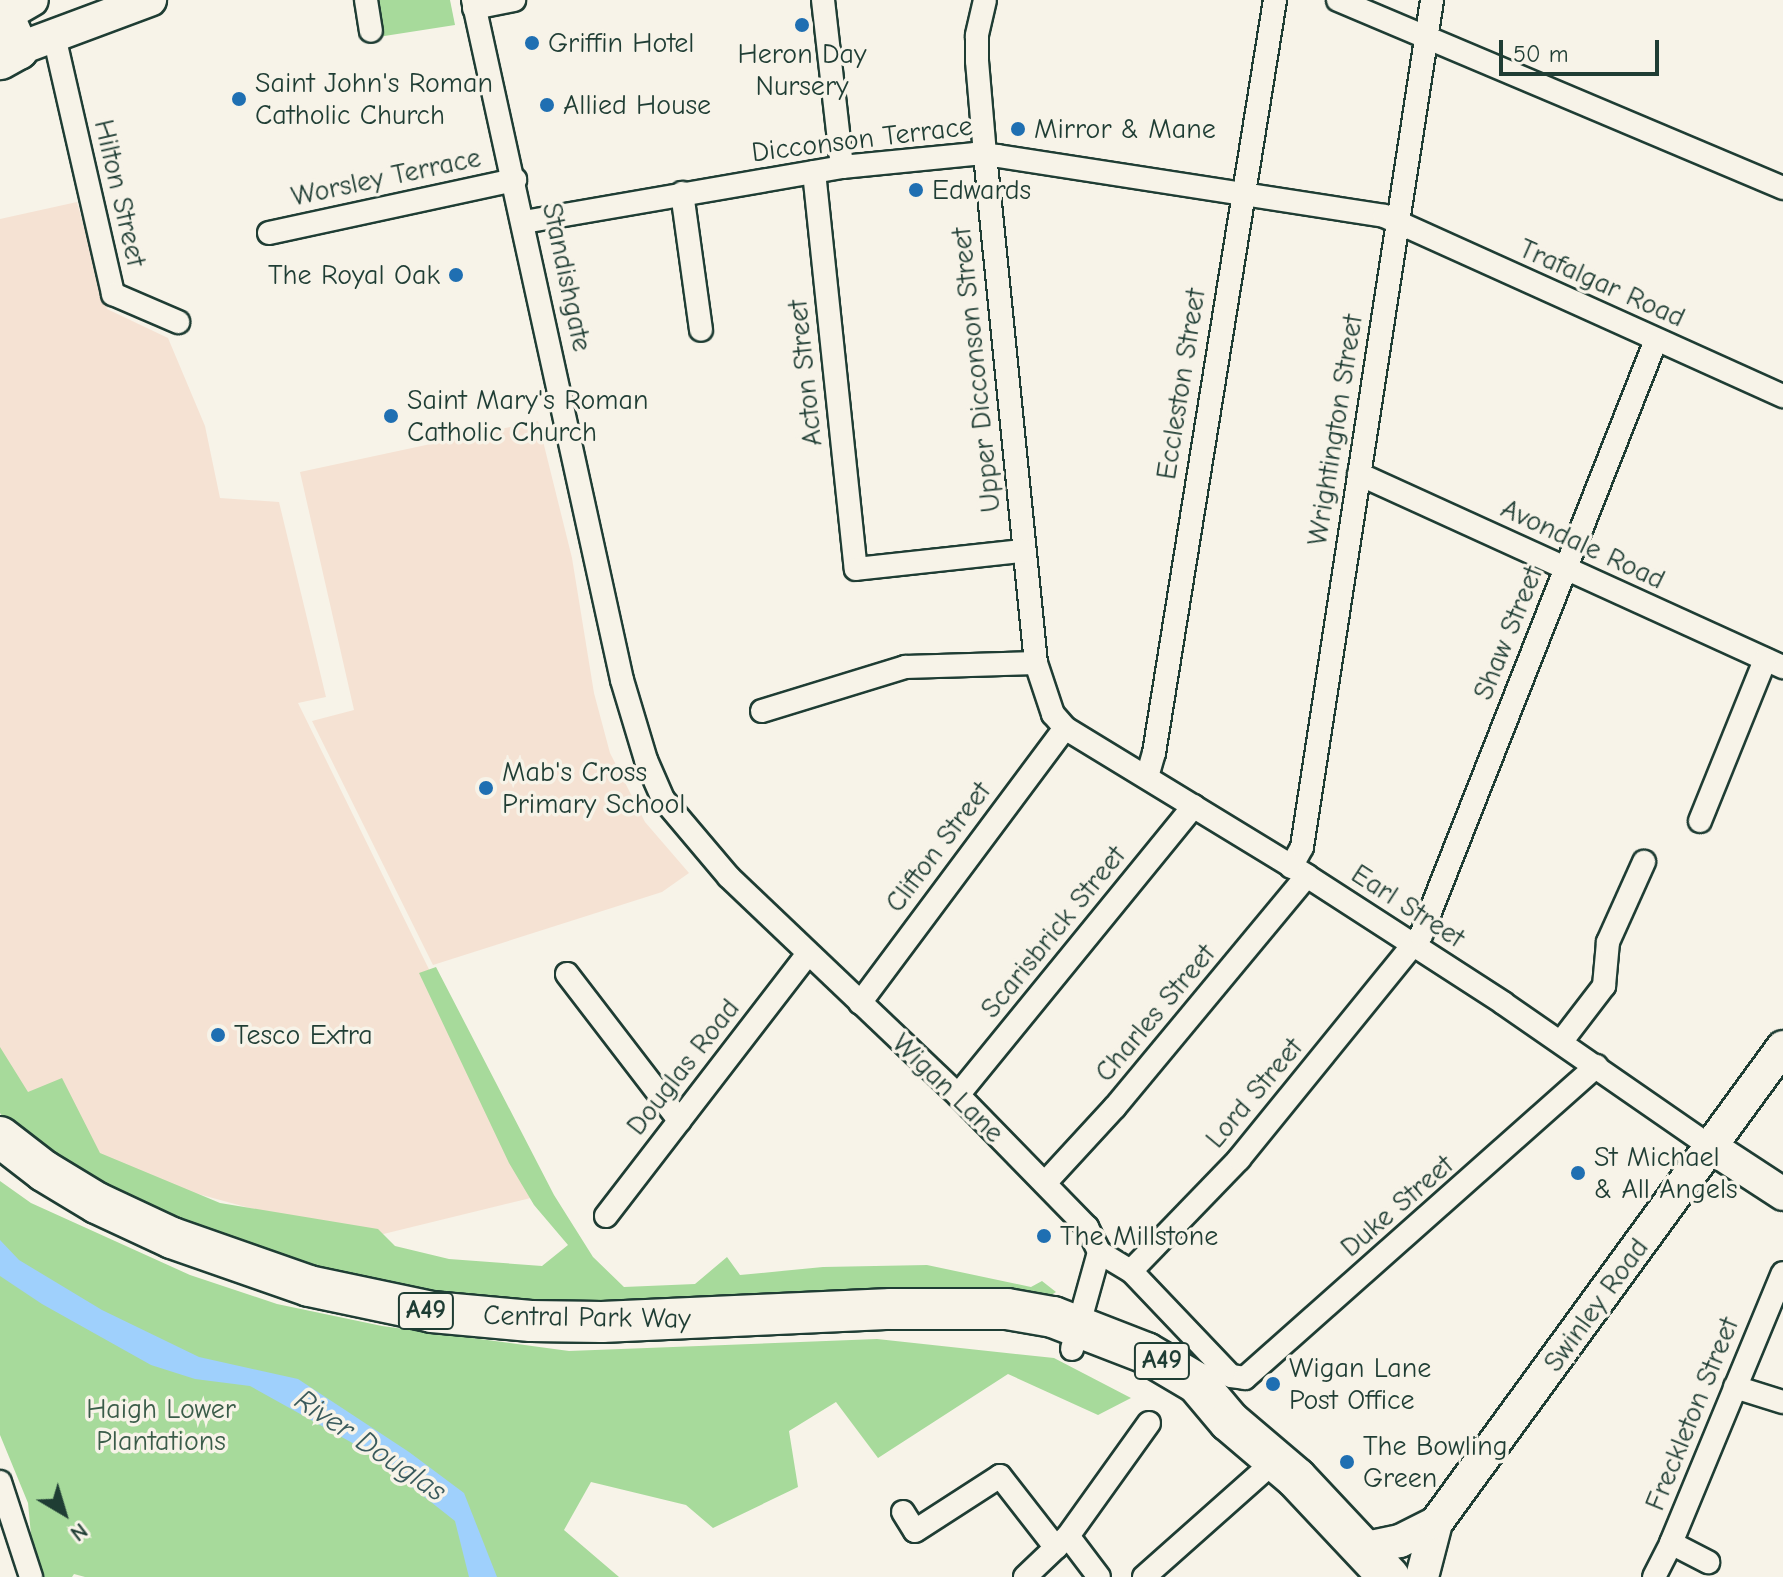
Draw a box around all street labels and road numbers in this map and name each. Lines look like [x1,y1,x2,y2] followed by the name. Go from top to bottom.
[750,109,974,169] street label: Dicconson Terrace
[87,116,153,270] street label: Hilton Street
[288,141,484,213] street label: Worsley Terrace
[535,200,599,354] street label: Standishgate
[944,226,1008,514] street label: Upper Dicconson Street
[1514,232,1690,334] street label: Trafalgar Road
[1149,286,1213,482] street label: Eccleston Street
[781,298,829,448] street label: Acton Street
[1300,312,1370,548] street label: Wrightington Street
[1496,491,1670,597] street label: Avondale Road
[1466,561,1550,705] street label: Shaw Street
[878,775,998,919] street label: Clifton Street
[973,839,1133,1025] street label: Scarisbrick Street
[1345,857,1471,955] street label: Earl Street
[1088,937,1222,1089] street label: Charles Street
[619,992,747,1142] street label: Douglas Road
[885,1027,1011,1149] street label: Wigan Lane
[1198,1031,1310,1155] street label: Lord Street
[1334,1148,1460,1264] street label: Duke Street
[1536,1232,1656,1378] street label: Swinley Road
[396,1289,456,1333] road number: A49
[483,1298,691,1336] street label: Central Park Way
[1638,1313,1746,1515] street label: Freckleton Street
[1132,1339,1192,1383] road number: A49

